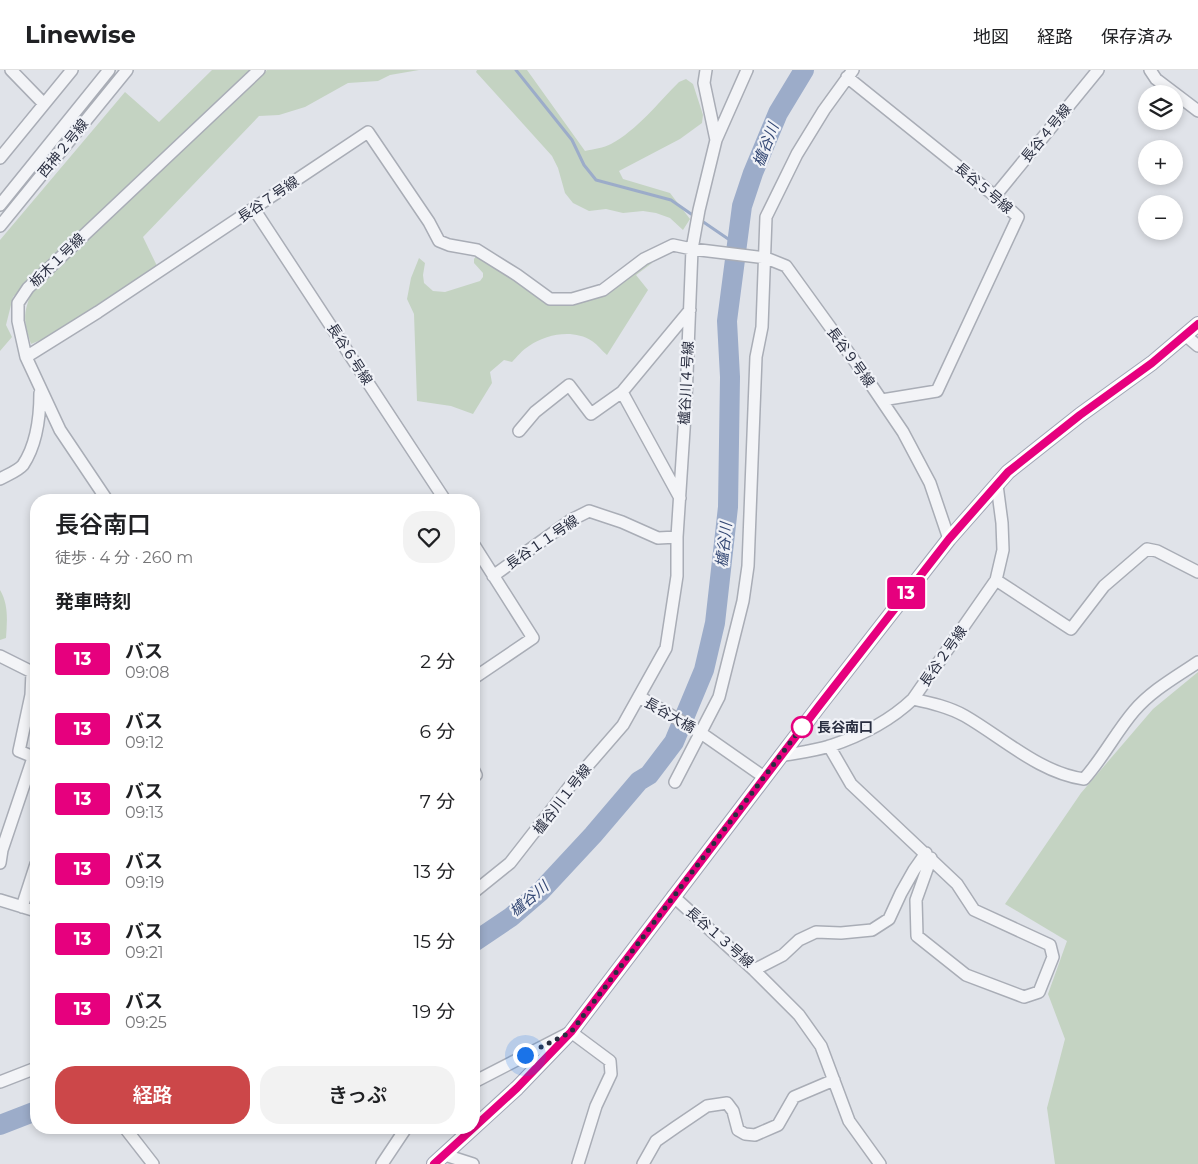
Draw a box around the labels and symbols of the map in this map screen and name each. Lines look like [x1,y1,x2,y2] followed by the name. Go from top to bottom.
[1017,100,1075,166] street label: 長谷４号線
[34,115,92,181] street label: 西神２号線
[749,119,783,169] water label: 櫨谷川
[951,159,1017,217] street label: 長谷５号線
[234,172,302,226] street label: 長谷７号線
[26,229,88,291] street label: 栃木１号線
[323,320,377,388] street label: 長谷６号線
[823,323,879,391] street label: 長谷９号線
[675,341,697,425] street label: 櫨谷川４号線
[502,511,582,573] street label: 長谷１１号線
[712,520,736,568] water label: 櫨谷川
[884,577,928,609] line badge: 13
[916,622,970,690] street label: 長谷２号線
[641,693,699,737] street label: 長谷大橋
[791,716,813,738] marker: 長谷南口
[817,718,873,736] place label: 長谷南口
[529,760,595,838] street label: 櫨谷川１号線
[505,876,554,920] water label: 櫨谷川
[682,903,758,971] street label: 長谷１３号線
[513,1043,538,1068] your location

